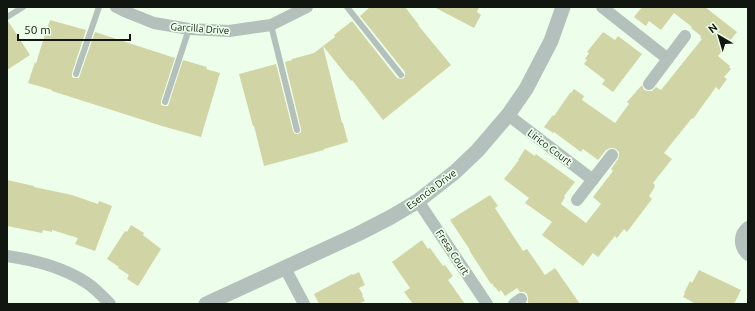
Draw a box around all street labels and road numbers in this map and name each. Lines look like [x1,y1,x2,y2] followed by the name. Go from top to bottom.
[170,21,230,36] street label: Garcilla Drive
[526,127,574,167] street label: Lirico Court
[404,167,458,212] street label: Esencia Drive
[434,228,471,277] street label: Fresa Court

